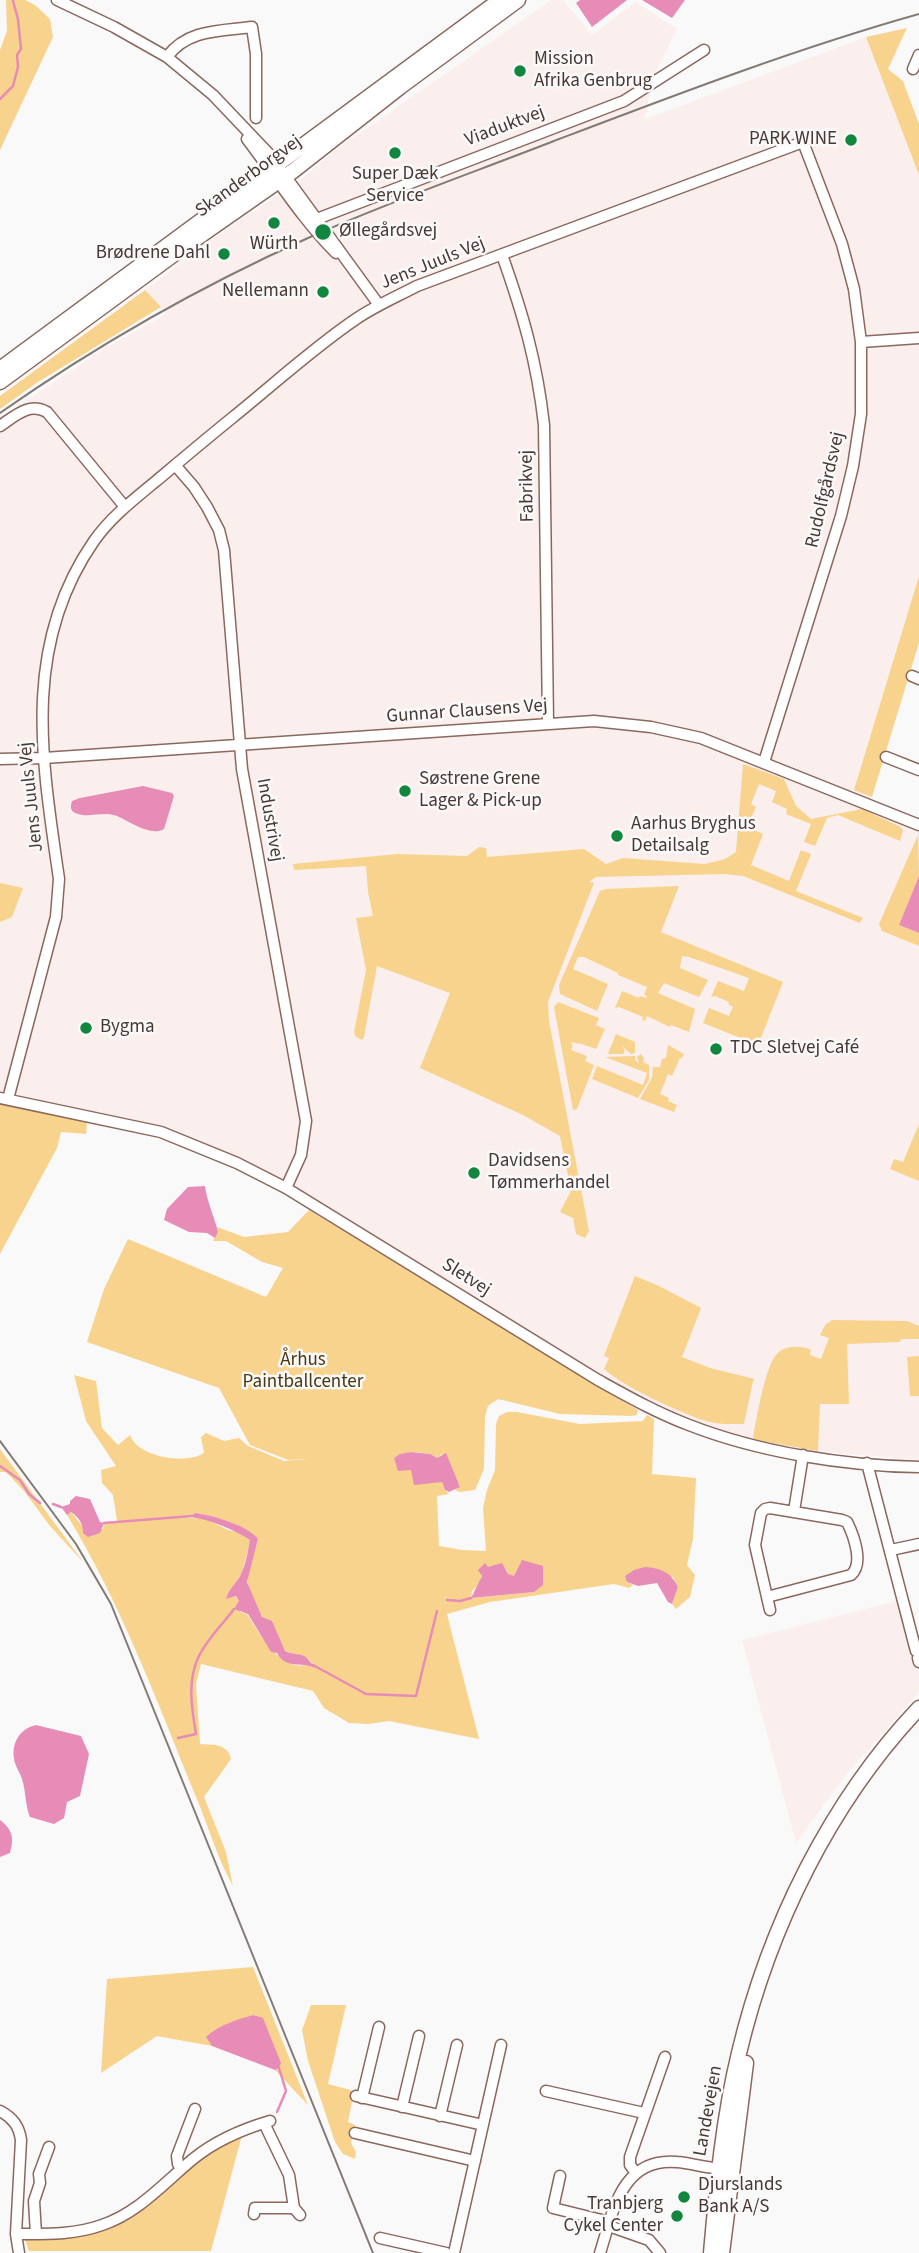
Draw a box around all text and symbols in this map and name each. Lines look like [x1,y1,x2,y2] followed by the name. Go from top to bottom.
[534,49,652,93] place label: Mission Afrika Genbrug
[512,63,528,79] marker: Mission Afrika Genbrug
[462,101,548,153] street label: Viaduktvej
[749,129,837,151] place label: PARK WINE
[192,131,306,223] street label: Skanderborgvej
[843,132,859,148] marker: PARK WINE
[387,145,403,161] marker: Super Dæk Service
[352,164,438,208] place label: Super Dæk Service
[266,215,282,231] marker: Würth
[339,221,437,243] place label: Øllegårdsvej
[313,222,333,242] marker: Øllegårdsvej
[377,233,489,295] street label: Jens Juuls Vej
[250,234,298,256] place label: Würth
[96,243,210,265] place label: Brødrene Dahl
[216,246,232,262] marker: Brødrene Dahl
[222,281,309,303] place label: Nellemann
[315,284,331,300] marker: Nellemann
[802,430,850,550] street label: Rudolfgårdsvej
[516,450,540,522] street label: Fabrikvej
[386,695,548,729] street label: Gunnar Clausens Vej
[15,741,49,853] street label: Jens Juuls Vej
[419,769,542,813] place label: Søstrene Grene Lager & Pick-up
[250,776,288,864] street label: Industrivej
[397,783,413,799] marker: Søstrene Grene Lager & Pick-up
[631,814,756,858] place label: Aarhus Bryghus Detailsalg
[609,828,625,844] marker: Aarhus Bryghus Detailsalg
[100,1017,155,1039] place label: Bygma
[78,1020,94,1036] marker: Bygma
[730,1038,859,1060] place label: TDC Sletvej Café
[708,1041,724,1057] marker: TDC Sletvej Café
[488,1151,610,1195] place label: Davidsens Tømmerhandel
[466,1165,482,1181] marker: Davidsens Tømmerhandel
[437,1254,495,1302] street label: Sletvej
[243,1350,363,1394] park label: Århus Paintballcenter
[690,2064,728,2158] street label: Landevejen
[698,2175,783,2219] place label: Djurslands Bank A/S
[676,2189,692,2205] marker: Djurslands Bank A/S
[564,2194,663,2238] place label: Tranbjerg Cykel Center
[669,2208,685,2224] marker: Tranbjerg Cykel Center

